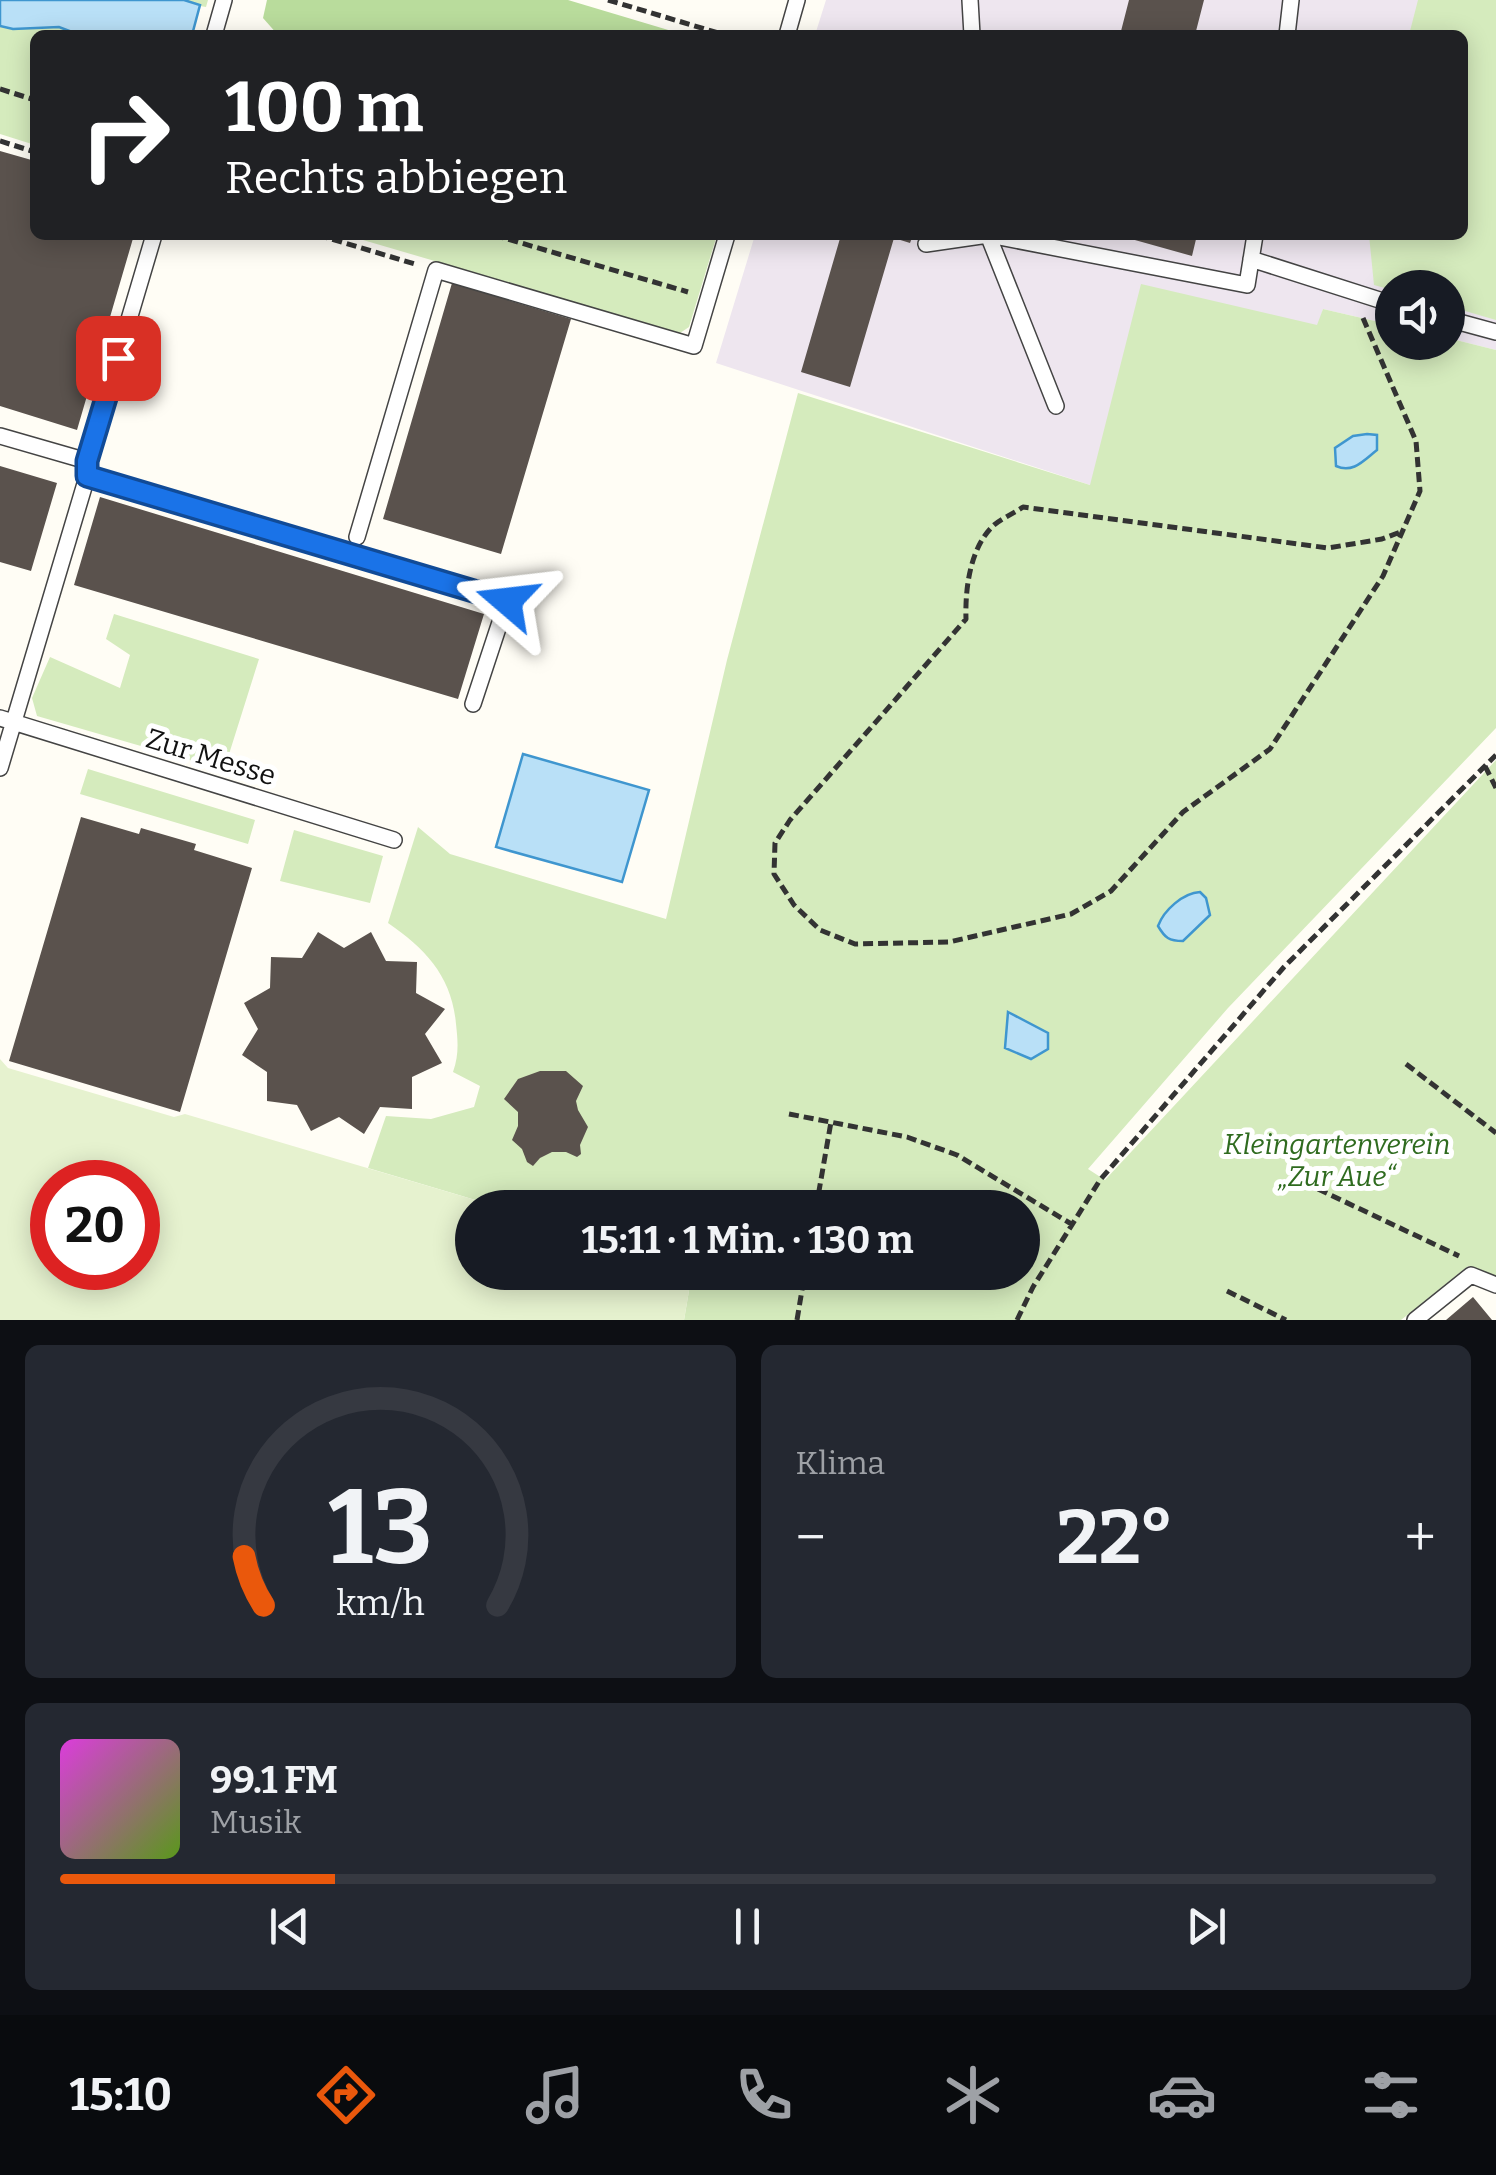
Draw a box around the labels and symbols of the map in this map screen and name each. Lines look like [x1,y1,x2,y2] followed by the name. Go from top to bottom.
[76,316,161,401] pin
[455,549,559,653] position arrow
[142,722,280,792] street label: Zur Messe
[1224,1128,1450,1193] park label: Kleingartenverein „Zur Aue“
[30,1160,160,1290] speed limit sign: 20

